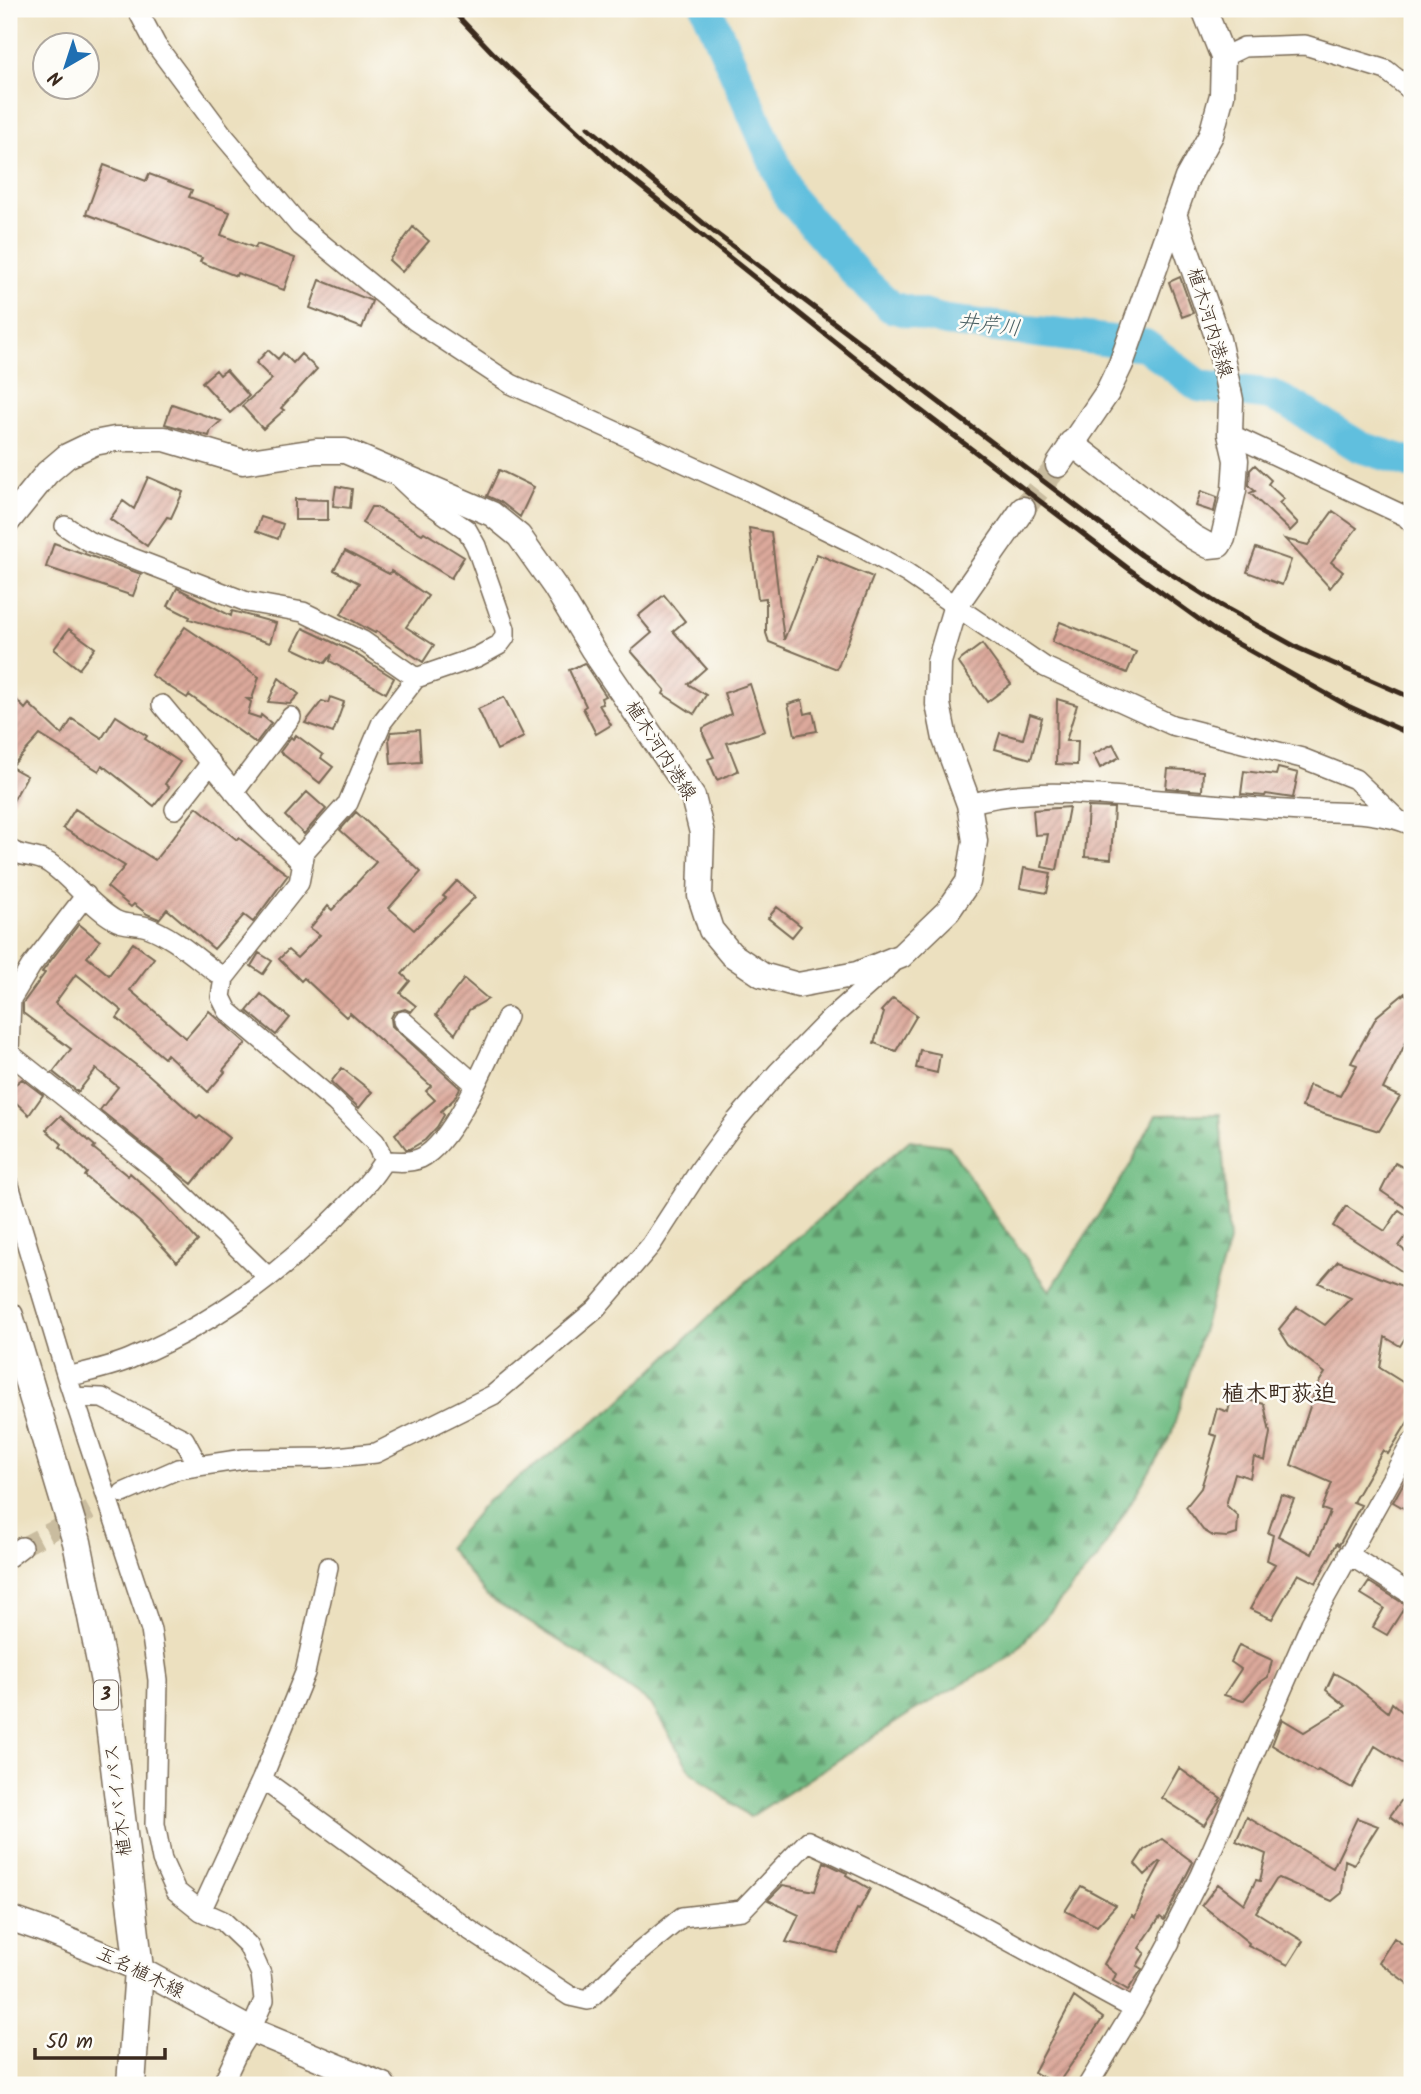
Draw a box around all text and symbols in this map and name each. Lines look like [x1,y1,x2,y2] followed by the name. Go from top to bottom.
[32,32,102,102] north arrow
[42,62,71,93] text: N
[1178,264,1240,382] street label: 植木河内港線
[956,306,1022,346] water label: 井芹川
[616,695,704,807] street label: 植木河内港線
[1222,1377,1337,1413] district label: 植木町荻迫
[94,1680,118,1710] road number: 3
[97,1742,141,1858] street label: 植木バイパス
[91,1939,189,2007] street label: 玉名植木線
[35,2017,164,2061] scale bar
[46,2026,93,2059] text: 50 m

